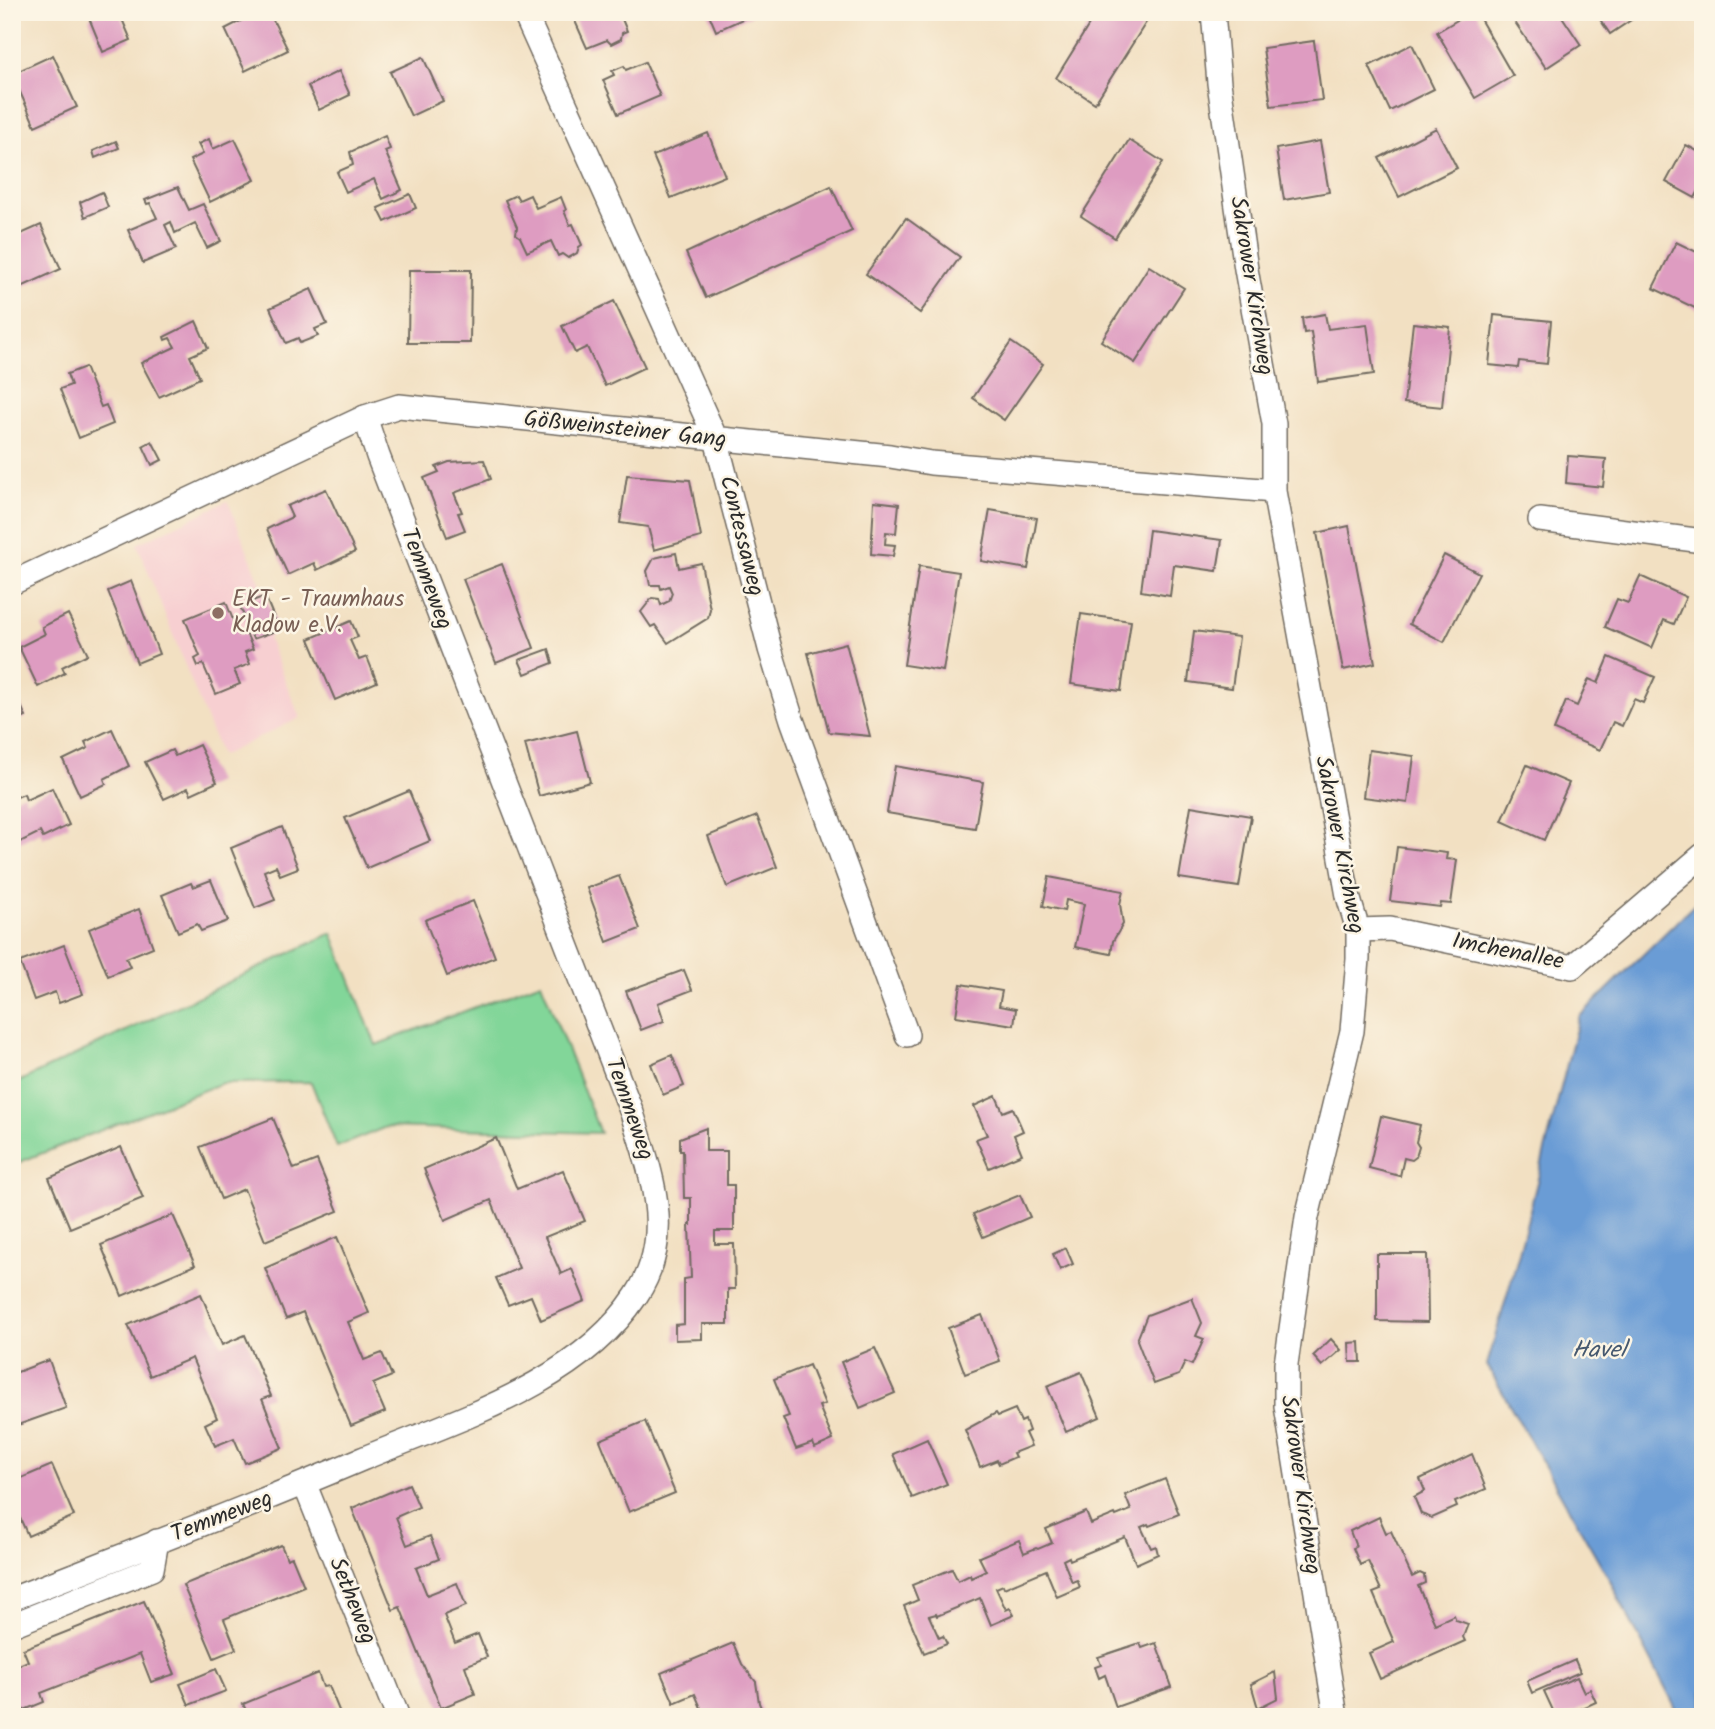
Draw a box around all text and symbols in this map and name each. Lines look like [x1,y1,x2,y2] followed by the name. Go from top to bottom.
[1219,194,1283,378] street label: Sakrower Kirchweg
[522,401,728,459] street label: Gößweinsteiner Gang
[709,472,773,600] street label: Contessaweg
[390,523,462,635] street label: Temmeweg
[232,582,405,644] place label: EKT - Traumhaus Kladow e.V.
[210,605,226,621] marker: EKT - Traumhaus Kladow e.V.
[1304,753,1374,937] street label: Sakrower Kirchweg
[1449,924,1567,980] street label: Imchenallee
[595,1053,663,1165] street label: Temmeweg
[1572,1331,1630,1370] water label: Havel
[1270,1393,1330,1577] street label: Sakrower Kirchweg
[166,1481,278,1553] street label: Temmeweg
[318,1552,386,1650] street label: Setheweg

